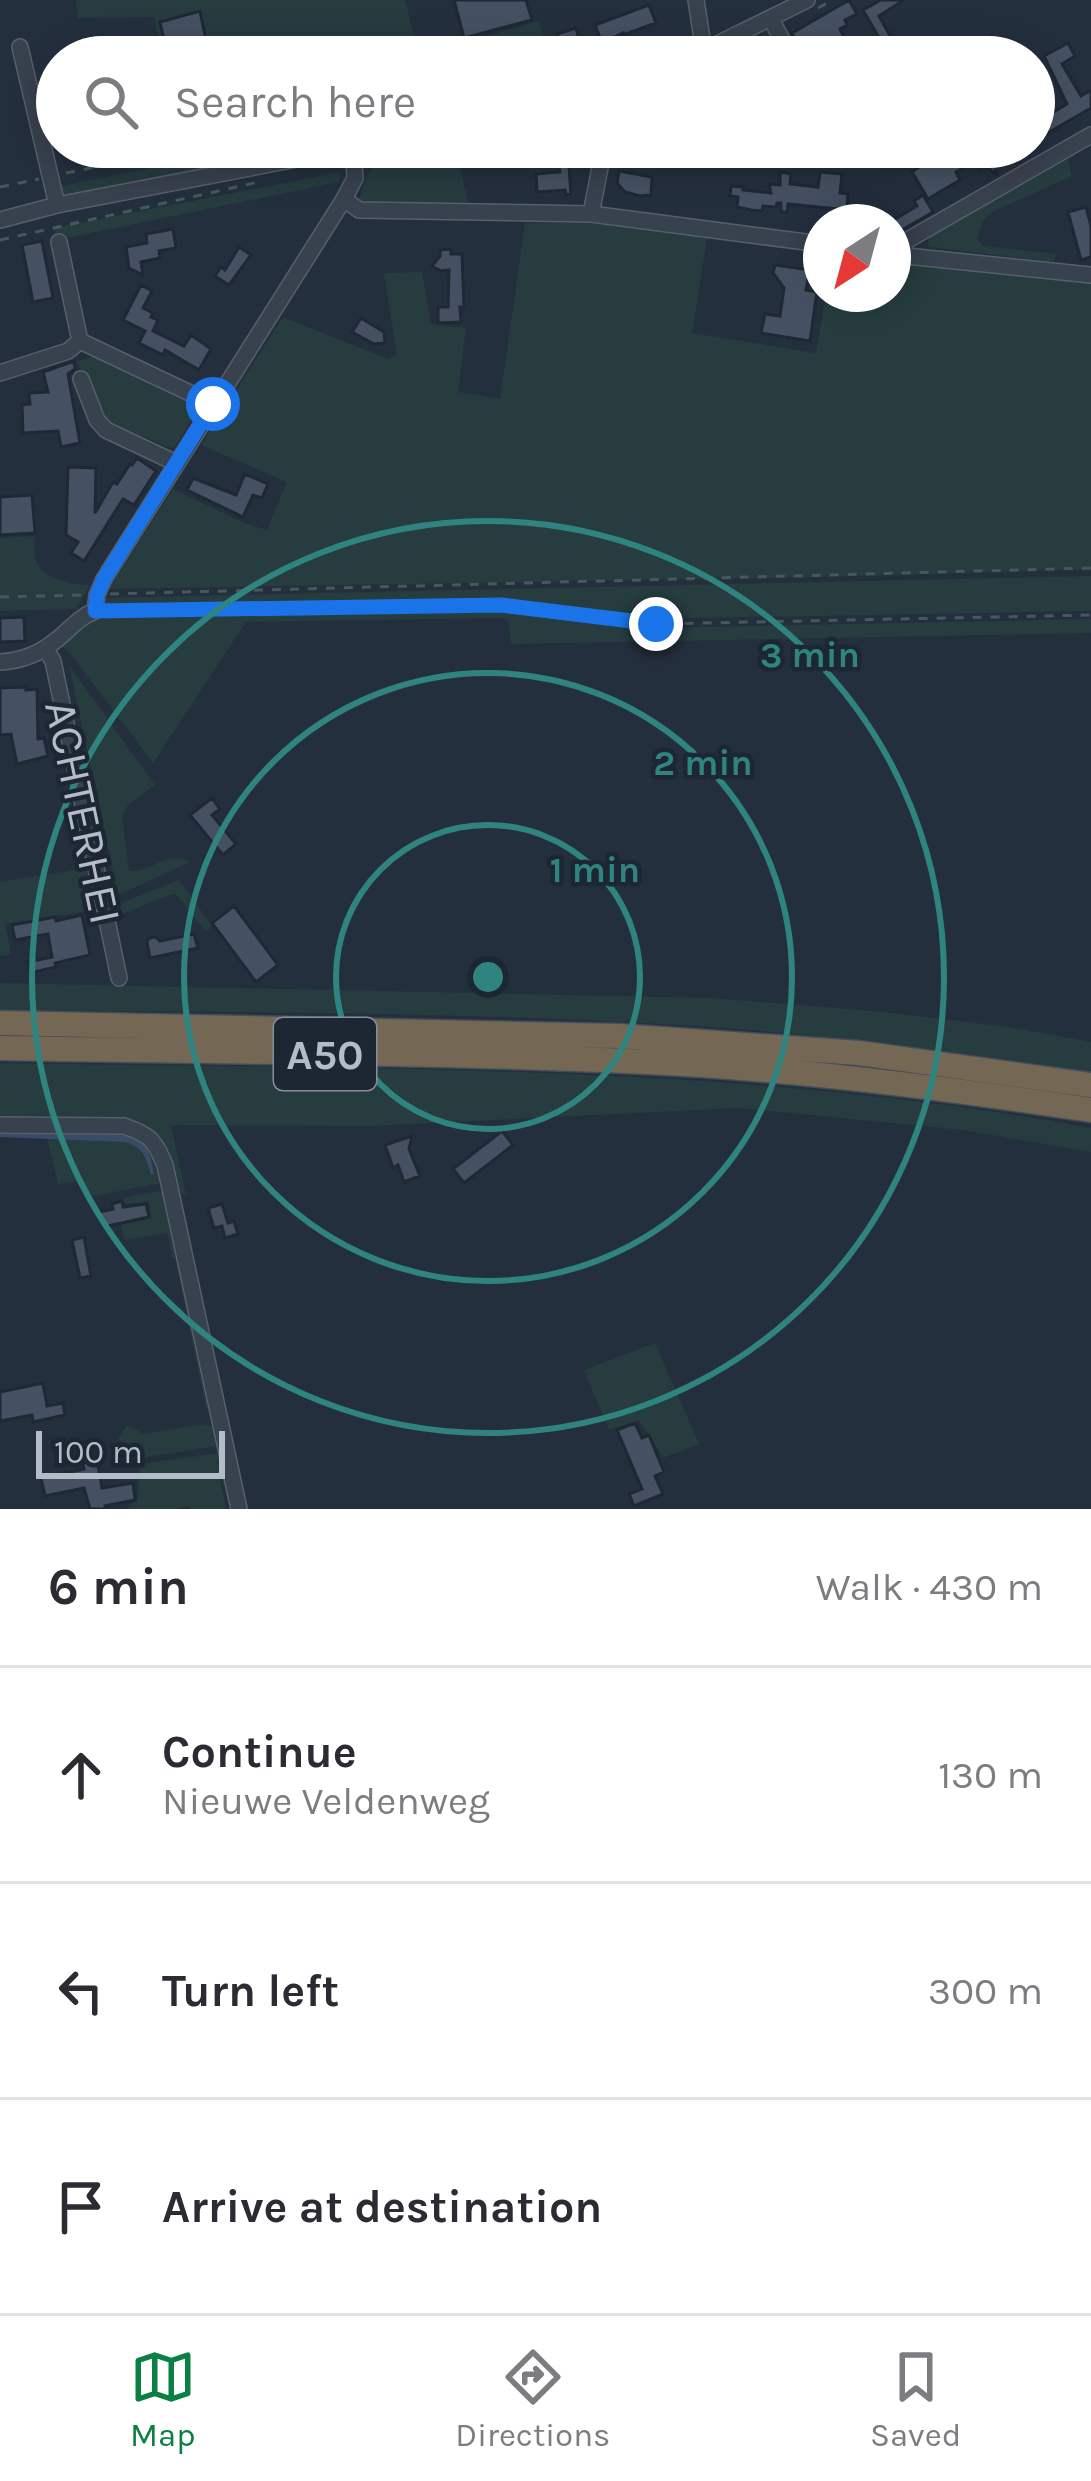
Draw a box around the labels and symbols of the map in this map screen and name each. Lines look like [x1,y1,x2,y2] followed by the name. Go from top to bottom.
[803,204,911,312] north arrow
[186,377,240,431] route start
[629,597,683,651] route end
[760,634,860,676] text: 3 min
[34,696,132,929] street label: ACHTERHEI
[653,742,753,784] text: 2 min
[550,849,640,891] text: 1 min
[467,956,509,998] centre of rings
[274,1018,376,1090] road number: A50
[36,1425,225,1478] scale bar

